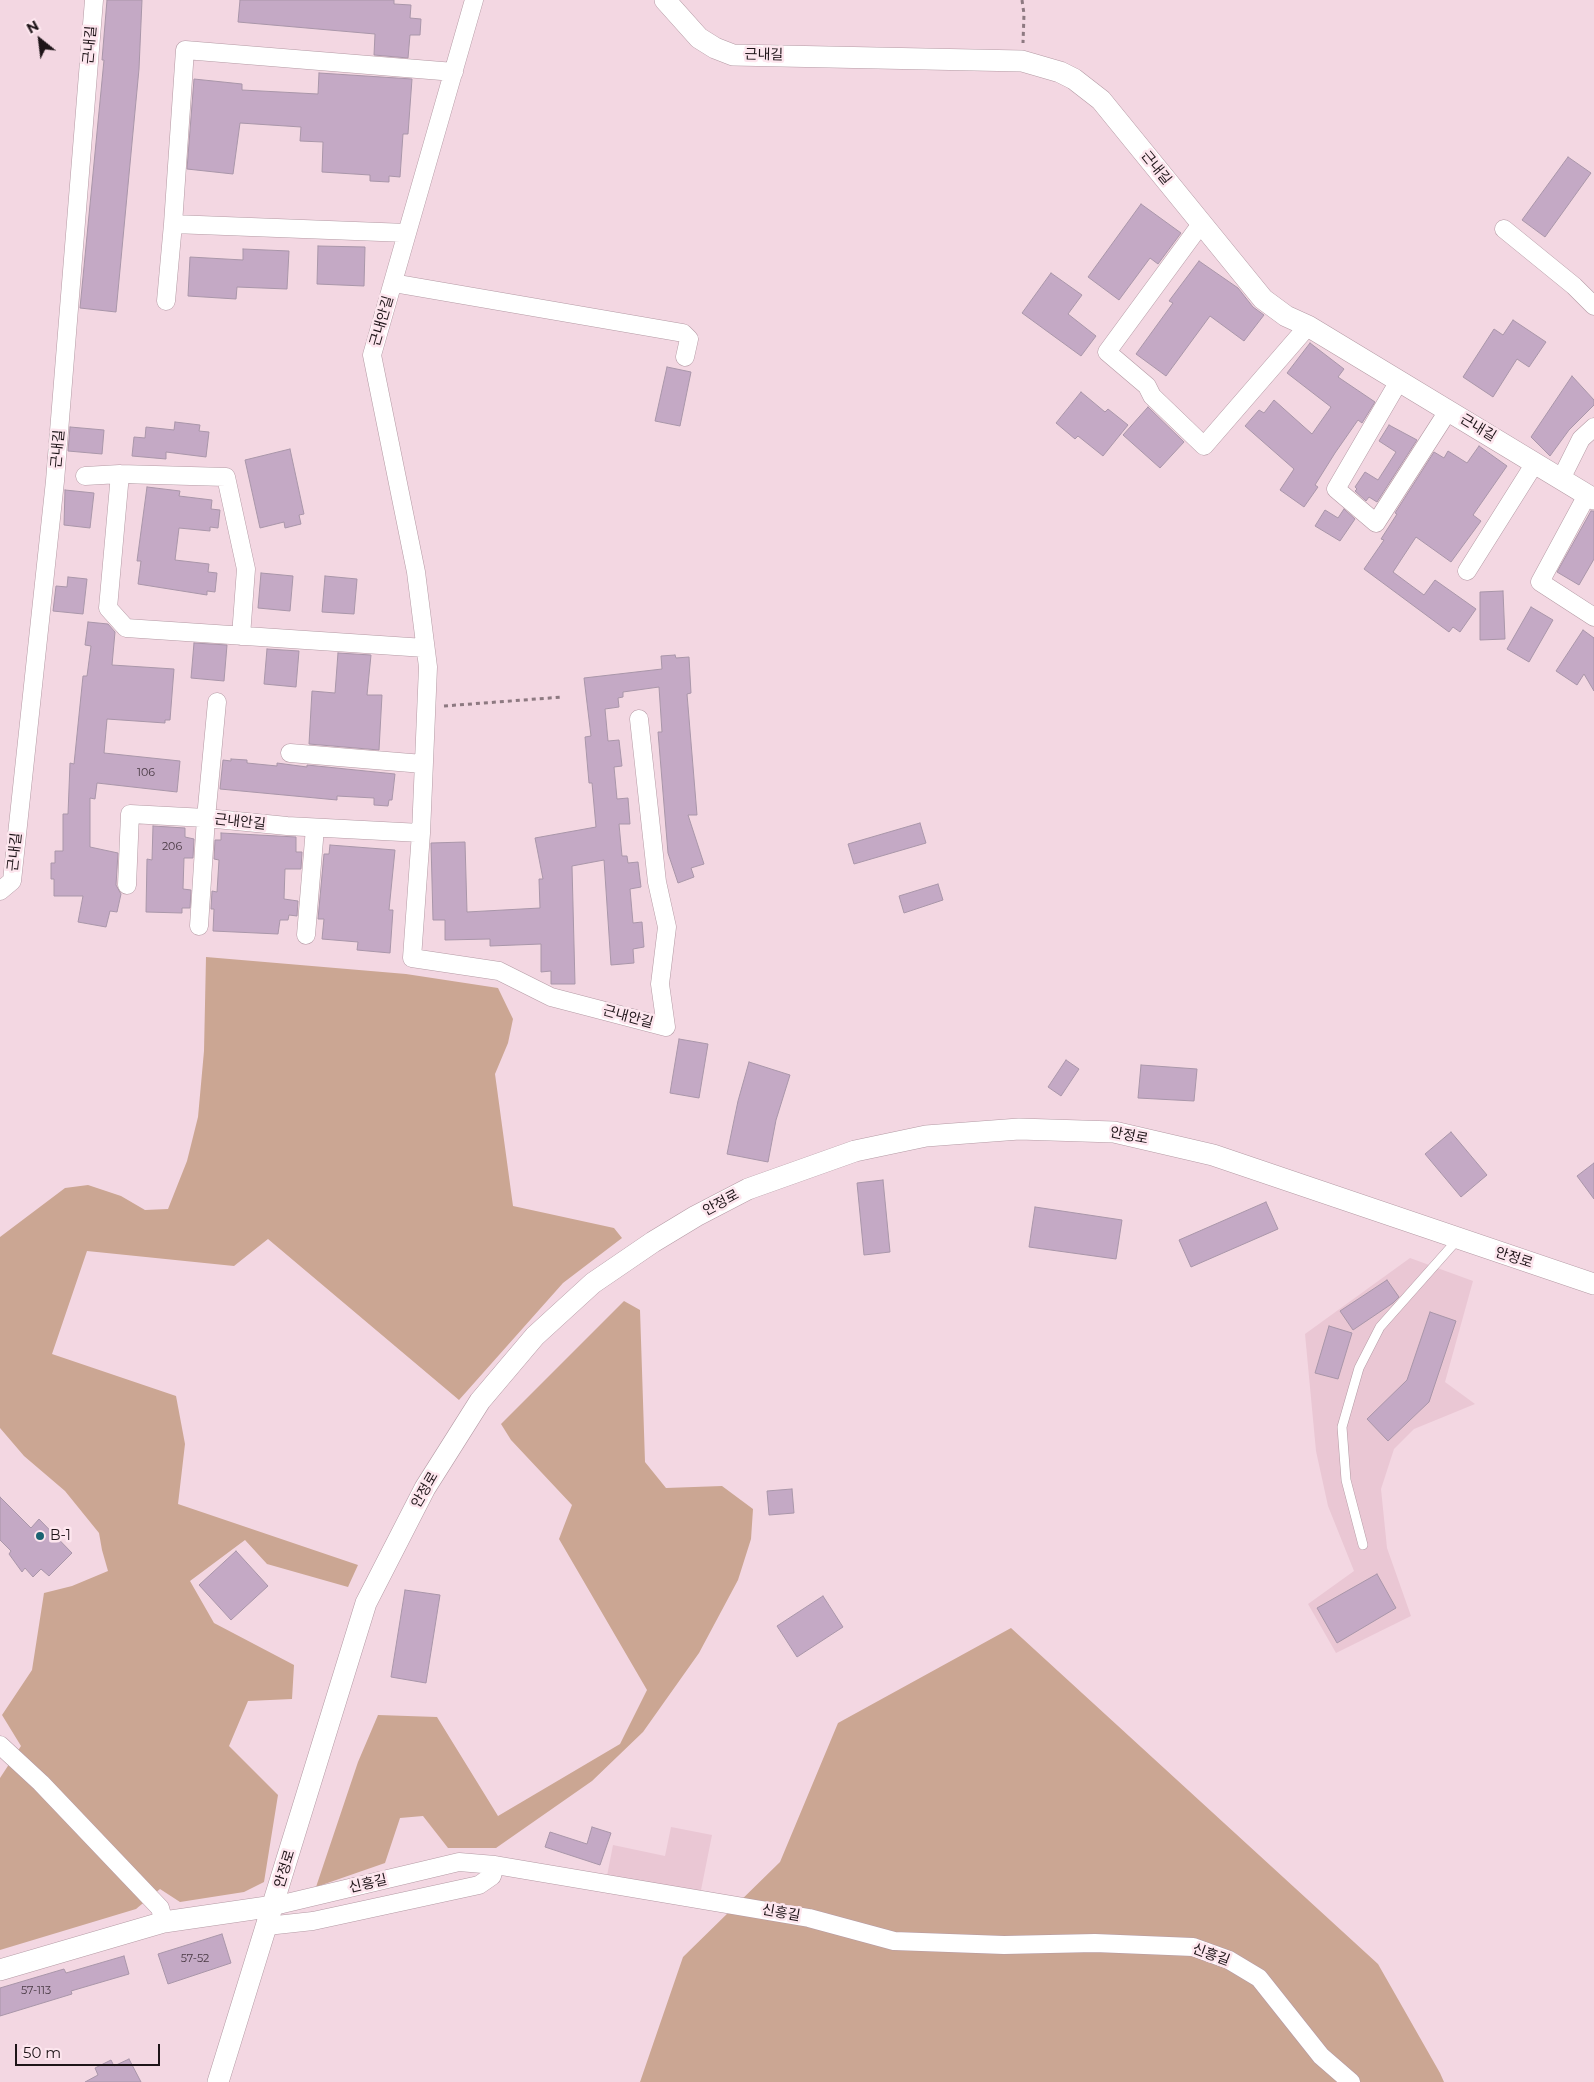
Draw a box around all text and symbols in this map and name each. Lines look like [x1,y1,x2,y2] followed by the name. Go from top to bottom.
[15,15,65,65] north arrow
[23,16,42,37] text: N
[80,25,100,65] street label: 근내길
[745,46,783,64] street label: 근내길
[1137,148,1175,188] street label: 근내길
[367,294,397,348] street label: 근내안길
[1457,411,1499,445] street label: 근내길
[48,429,68,469] street label: 근내길
[137,766,155,780] house number: 106
[214,811,266,833] street label: 근내안길
[5,832,25,872] street label: 근내길
[162,840,182,854] house number: 206
[601,1002,655,1032] street label: 근내안길
[1108,1124,1150,1148] street label: 안정로
[700,1187,742,1219] street label: 안정로
[1493,1244,1535,1272] street label: 안정로
[408,1469,442,1511] street label: 안정로
[50,1528,71,1544] place label: B-1
[34,1530,46,1542] marker: B-1
[271,1848,299,1890] street label: 안정로
[347,1871,389,1897] street label: 신흥길
[761,1901,801,1925] street label: 신흥길
[1190,1940,1232,1970] street label: 신흥길
[181,1952,209,1966] house number: 57-52
[21,1984,51,1998] house number: 57-113
[18,2034,162,2066] scale bar
[23,2043,61,2062] text: 50 m

